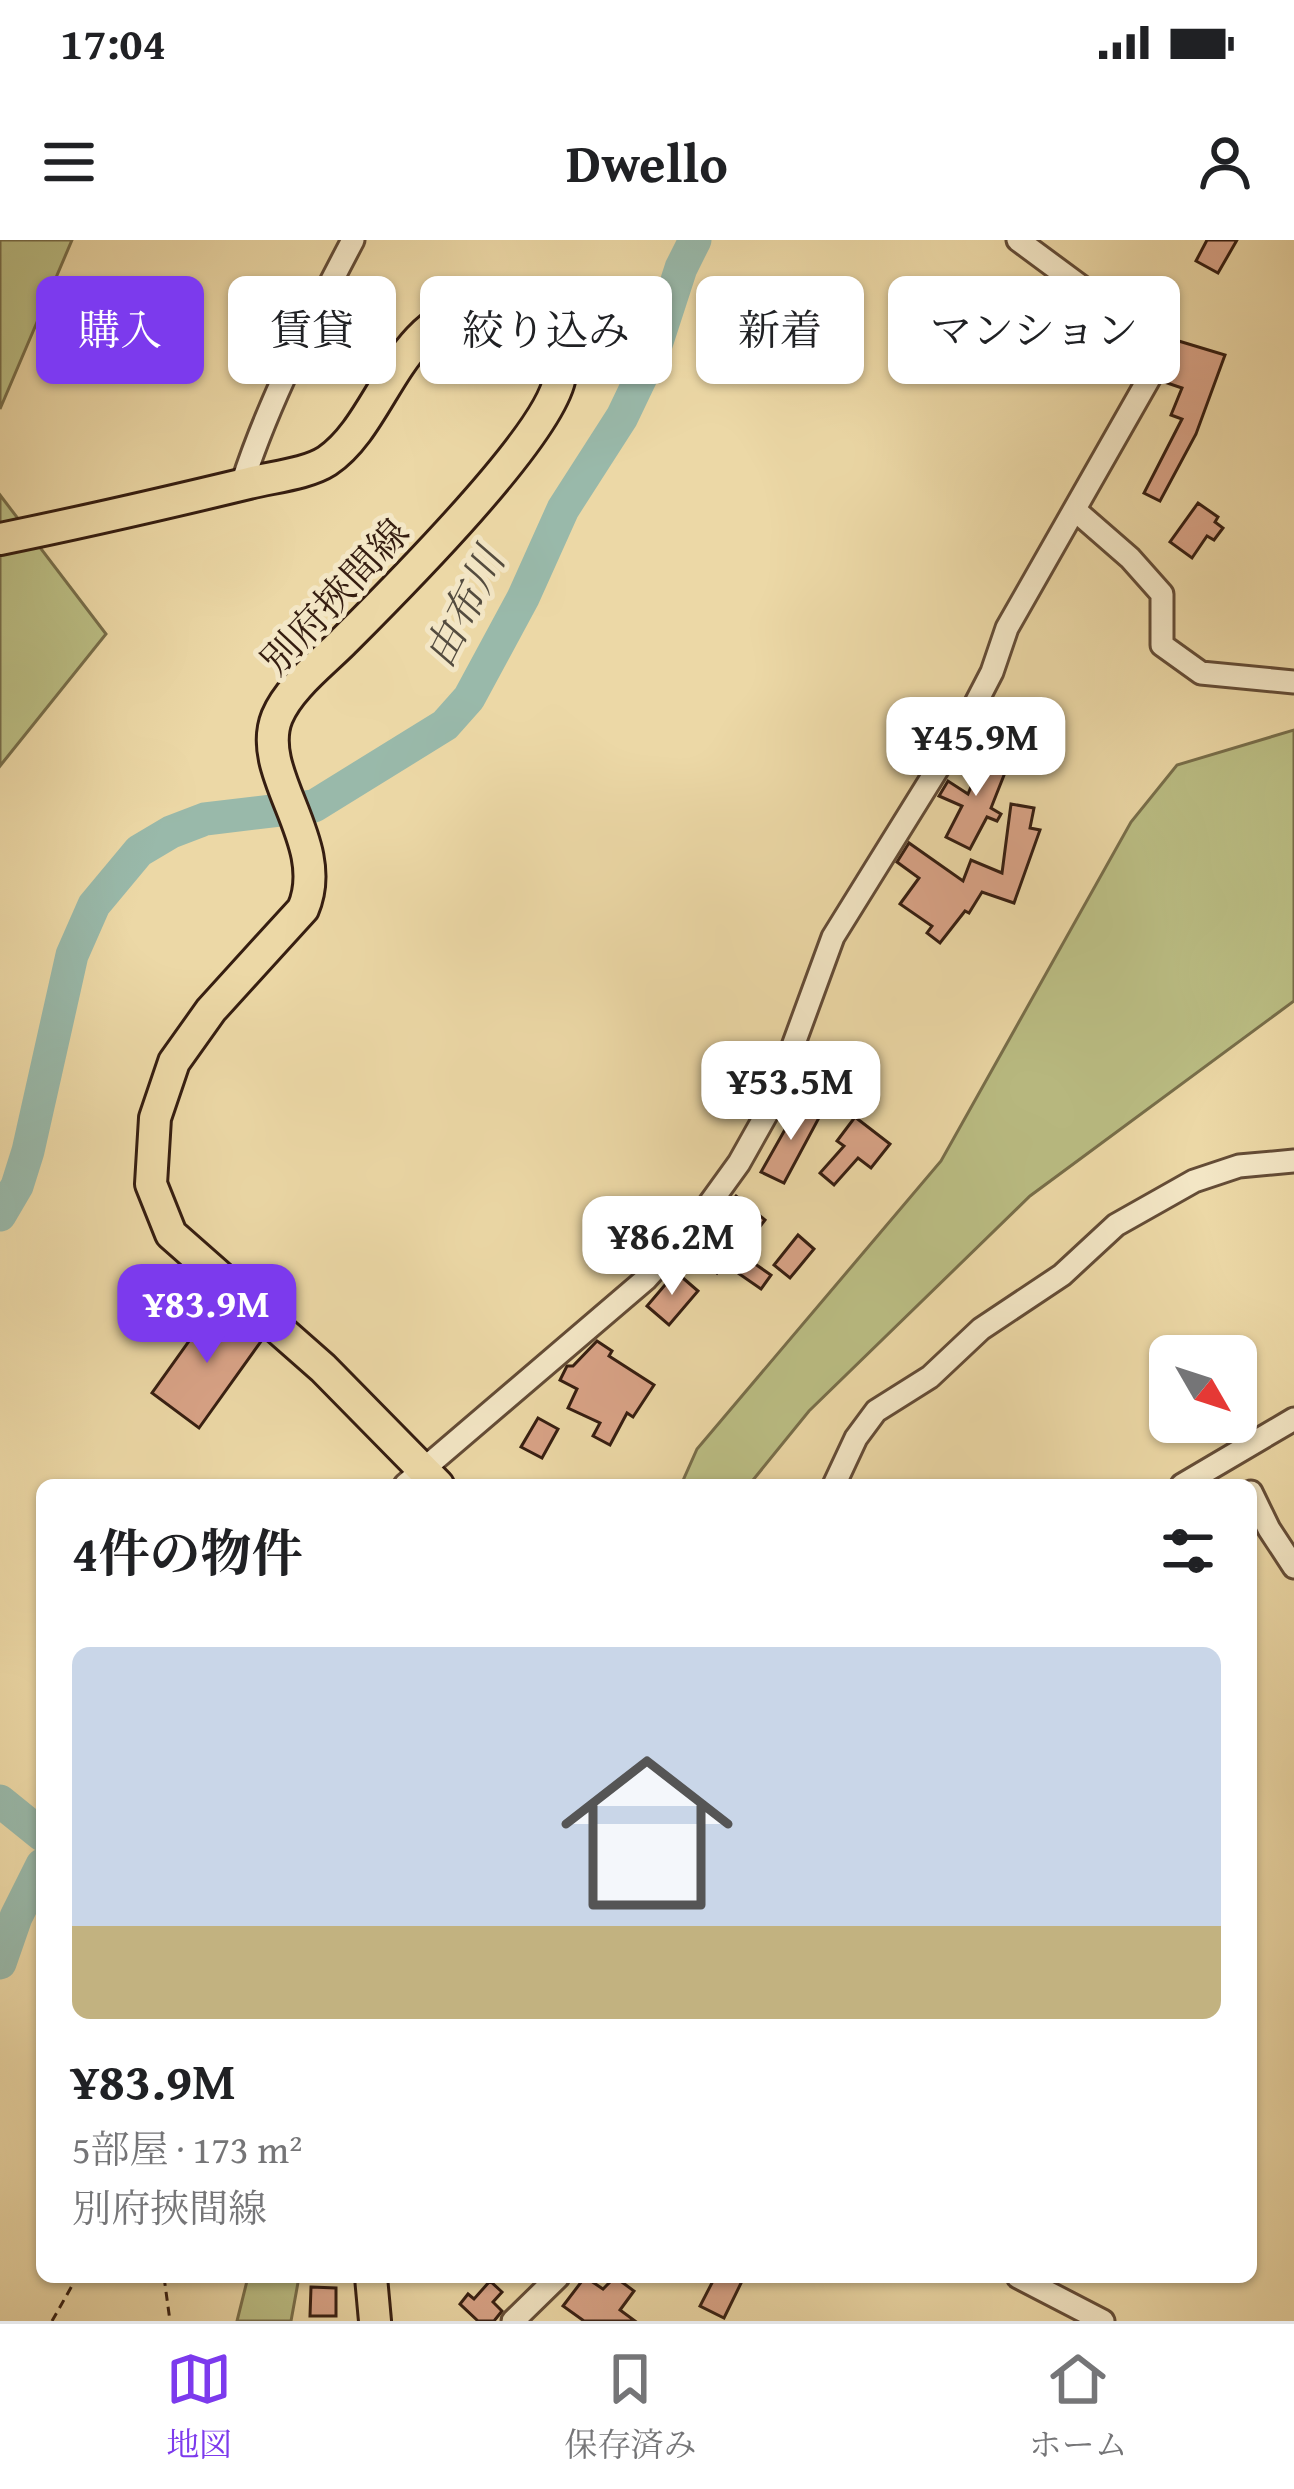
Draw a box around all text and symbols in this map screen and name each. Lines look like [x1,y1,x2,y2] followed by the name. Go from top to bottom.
[60,10,166,75] text: 17:04
[566,123,728,202] text: Dwello
[36,129,102,195] icon: menu
[1192,129,1258,195] icon: person
[36,276,204,384] chip: 購入
[228,276,396,384] chip: 賃貸
[420,276,672,384] chip: 絞り込み
[696,276,864,384] chip: 新着
[888,276,1180,384] chip: マンション
[247,505,421,687] street label: 別府挾間線
[407,533,521,677] water label: 由布川
[878,697,1074,799] pin: ¥45.9M
[913,707,1039,764] text: ¥45.9M
[693,1041,889,1143] pin: ¥53.5M
[728,1051,854,1108] text: ¥53.5M
[574,1196,770,1298] pin: ¥86.2M
[609,1206,735,1263] text: ¥86.2M
[109,1264,305,1366] pin: ¥83.9M
[144,1274,270,1331] text: ¥83.9M
[1149,1335,1257,1443] north arrow
[1149,1335,1257,1443] map controls
[72,1515,302,1590] text: 4件の物件
[1155,1518,1221,1584] icon: filters
[539,1725,755,1941] icon: home
[72,2043,236,2118] text: ¥83.9M
[72,2120,302,2177] text: 5部屋 · 173 m²
[72,2179,267,2236] text: 別府挾間線
[166,2346,232,2468] tab: 地図
[564,2346,696,2468] tab: 保存済み
[1029,2346,1128,2468] tab: ホーム

